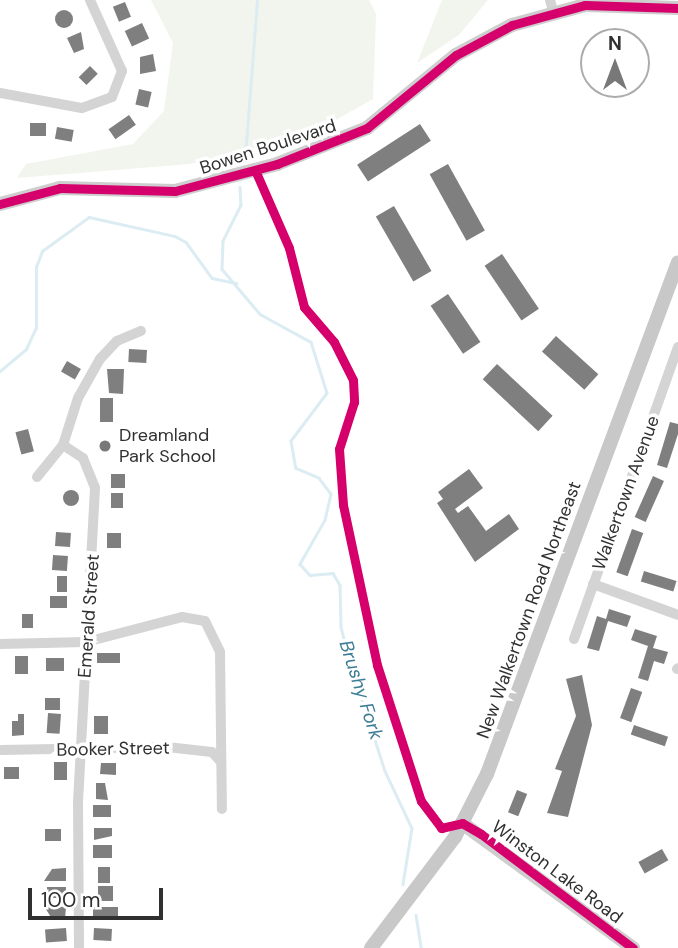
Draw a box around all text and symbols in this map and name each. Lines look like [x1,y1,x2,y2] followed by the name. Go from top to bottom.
[580,28,650,98] north arrow
[608,31,622,56] text: N
[197,115,339,179] street label: Bowen Boulevard
[588,413,664,573] street label: Walkertown Avenue
[119,425,216,467] place label: Dreamland Park School
[97,438,113,454] marker: Dreamland Park School
[472,478,586,742] street label: New Walkertown Road Northeast
[74,553,104,679] street label: Emerald Street
[334,637,388,743] water label: Brushy Fork
[56,737,170,761] street label: Booker Street
[487,816,627,928] street label: Winston Lake Road
[32,874,166,918] scale bar
[41,886,101,914] text: 100 m

